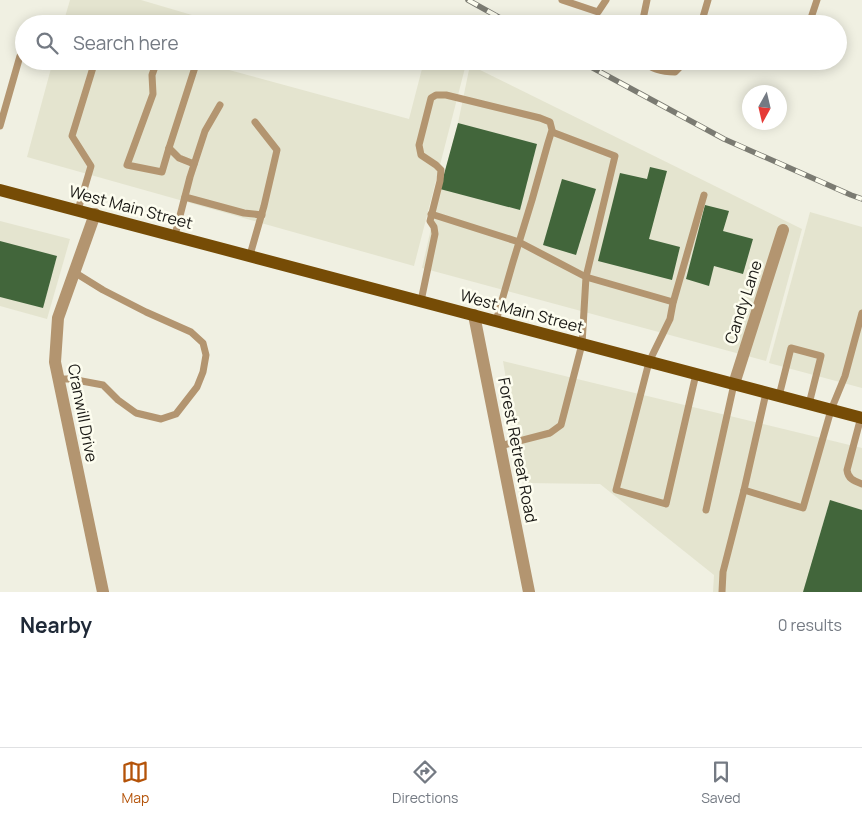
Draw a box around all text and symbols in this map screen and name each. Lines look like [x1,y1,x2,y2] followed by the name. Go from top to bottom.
[15,15,847,70] search box
[33,29,61,57] icon: search
[73,30,179,56] text: Search here
[742,85,787,130] north arrow
[67,180,195,234] street label: West Main Street
[719,257,767,347] street label: Candy Lane
[458,284,586,338] street label: West Main Street
[63,362,103,464] street label: Cranwill Drive
[493,376,543,524] street label: Forest Retreat Road
[20,611,92,639] text: Nearby
[778,614,842,636] text: 0 results
[121,758,149,807] tab: Map
[392,758,458,807] tab: Directions
[701,758,741,807] tab: Saved

